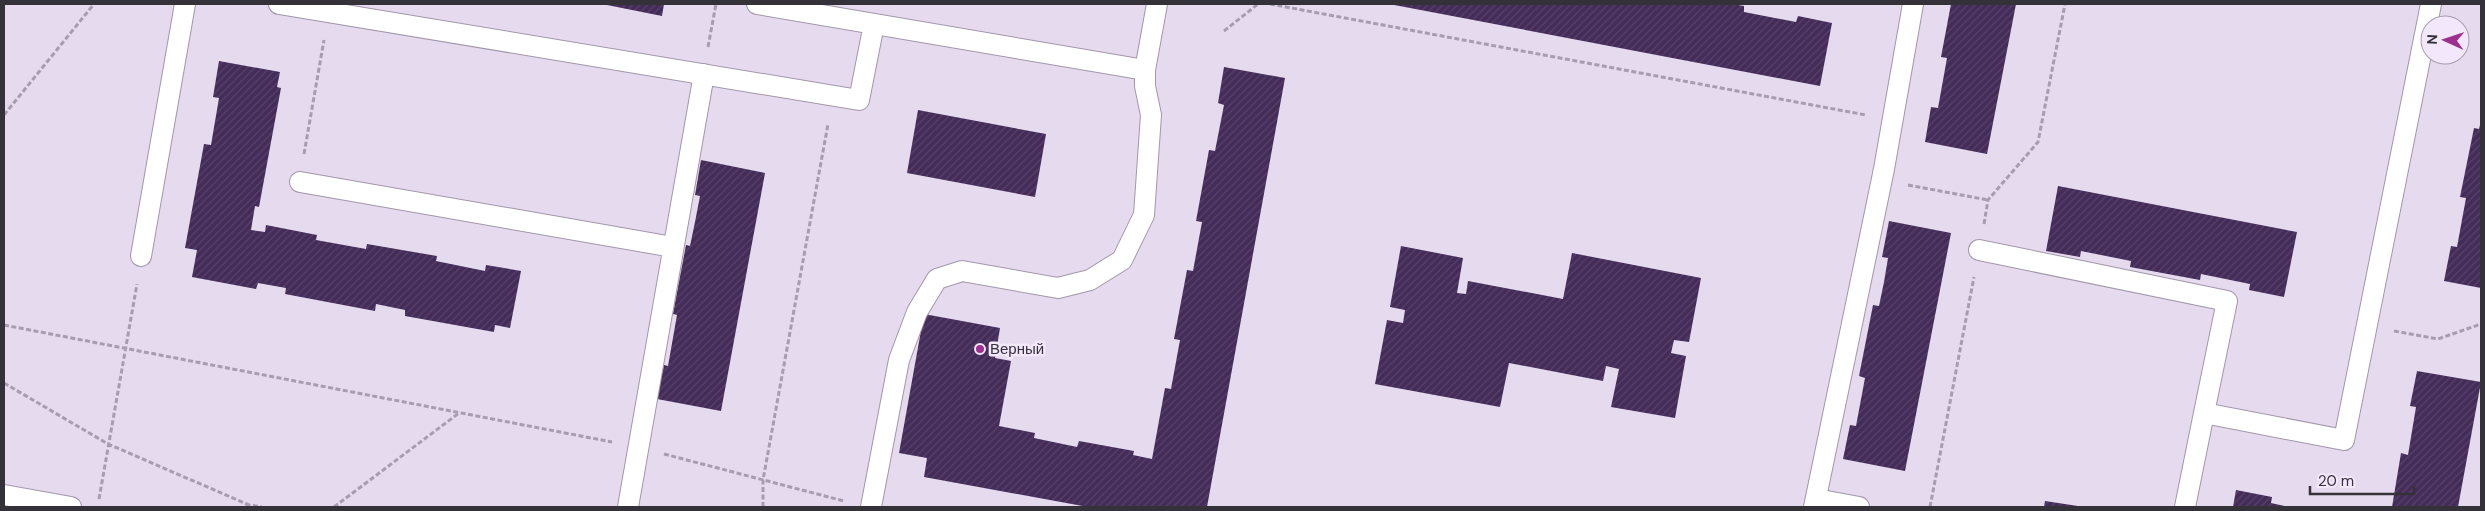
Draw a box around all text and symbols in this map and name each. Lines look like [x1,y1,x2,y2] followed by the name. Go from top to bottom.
[2420,15,2470,65] north arrow
[2423,34,2441,45] text: N
[990,339,1044,359] place label: Верный
[974,343,986,355] marker: Верный
[2310,464,2414,496] scale bar
[2318,471,2354,491] text: 20 m

